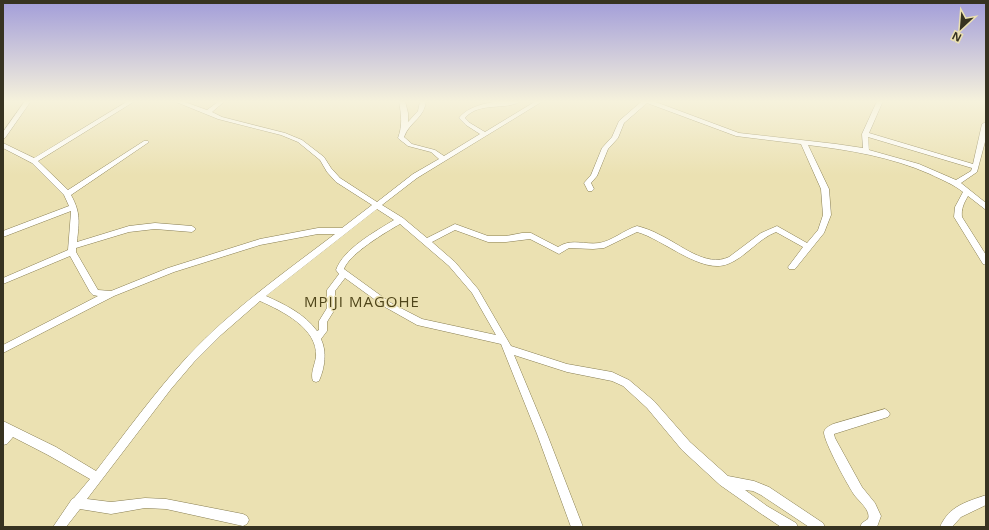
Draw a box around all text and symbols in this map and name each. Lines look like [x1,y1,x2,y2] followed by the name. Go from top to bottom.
[941,8,981,48] north arrow
[949,29,964,46] text: N
[304,291,420,311] district label: MPIJI MAGOHE

